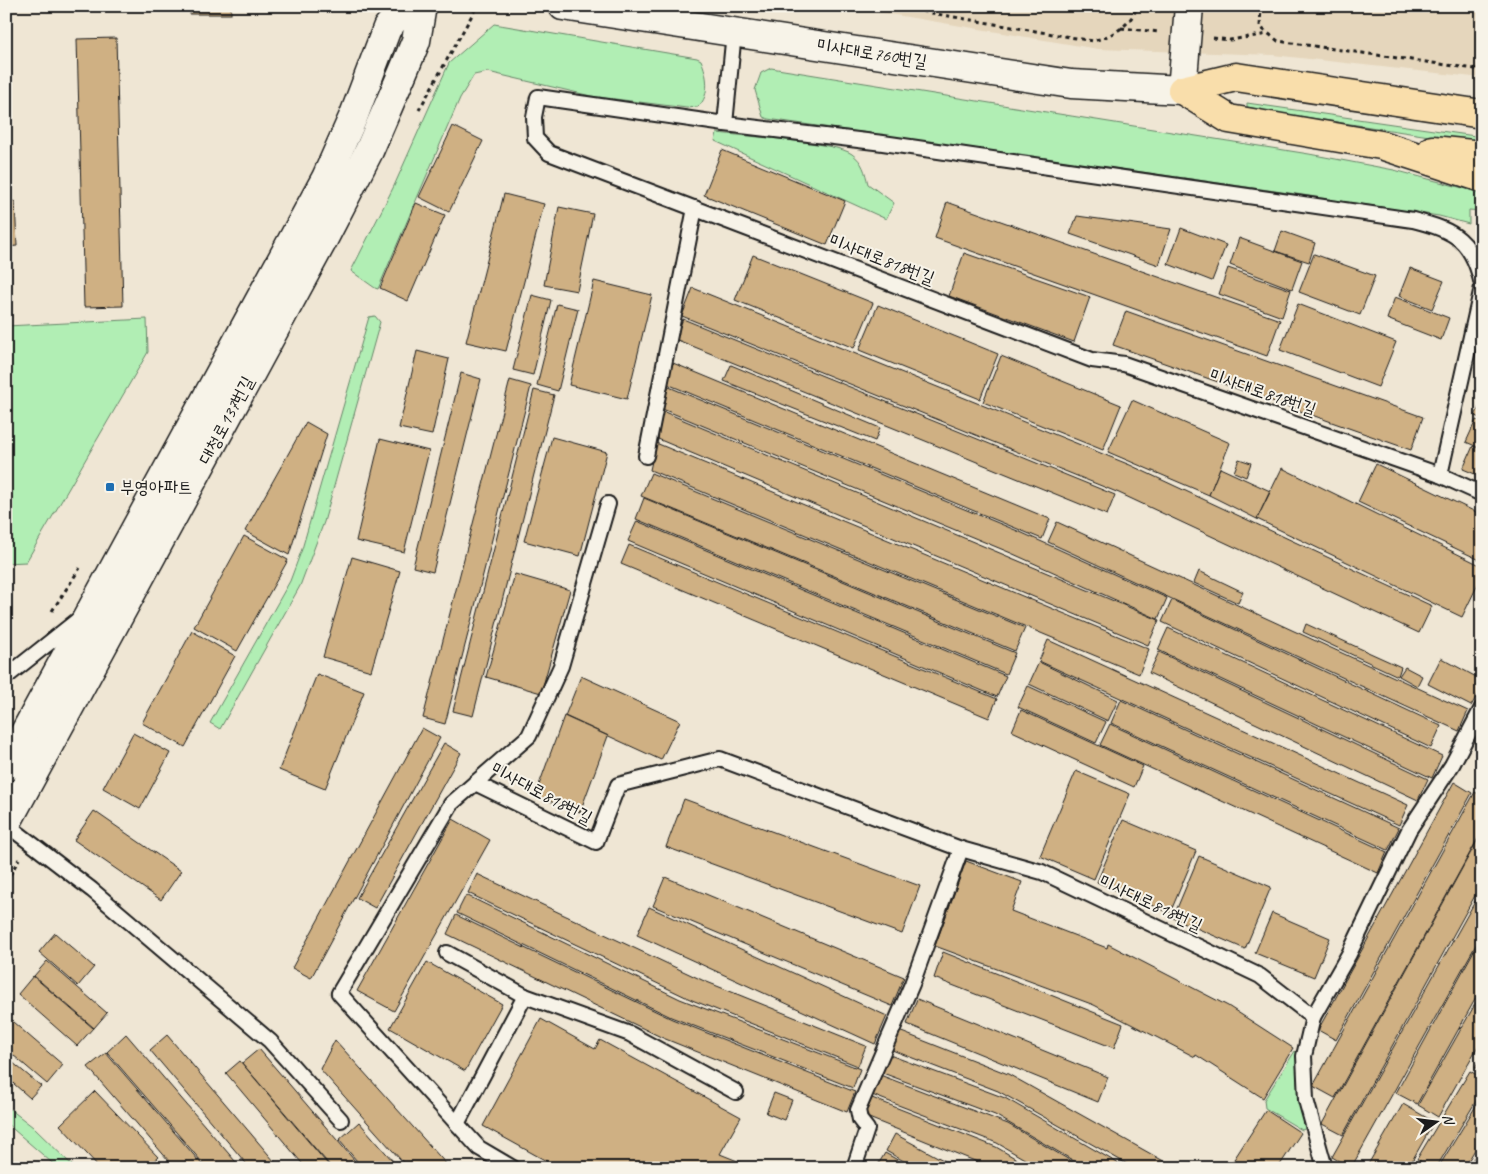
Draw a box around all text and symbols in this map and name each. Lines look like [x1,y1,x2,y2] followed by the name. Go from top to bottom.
[815,33,929,73] street label: 미사대로760번길
[826,229,938,289] street label: 미사대로818번길
[1207,363,1320,421] street label: 미사대로818번길
[194,372,259,468] street label: 대청로137번길
[120,476,192,498] place label: 부영아파트
[104,481,116,493] marker: 부영아파트
[488,757,597,829] street label: 미사대로818번길
[1096,870,1207,937] street label: 미사대로818번길
[1410,1096,1460,1146] north arrow
[1439,1113,1458,1127] text: N

